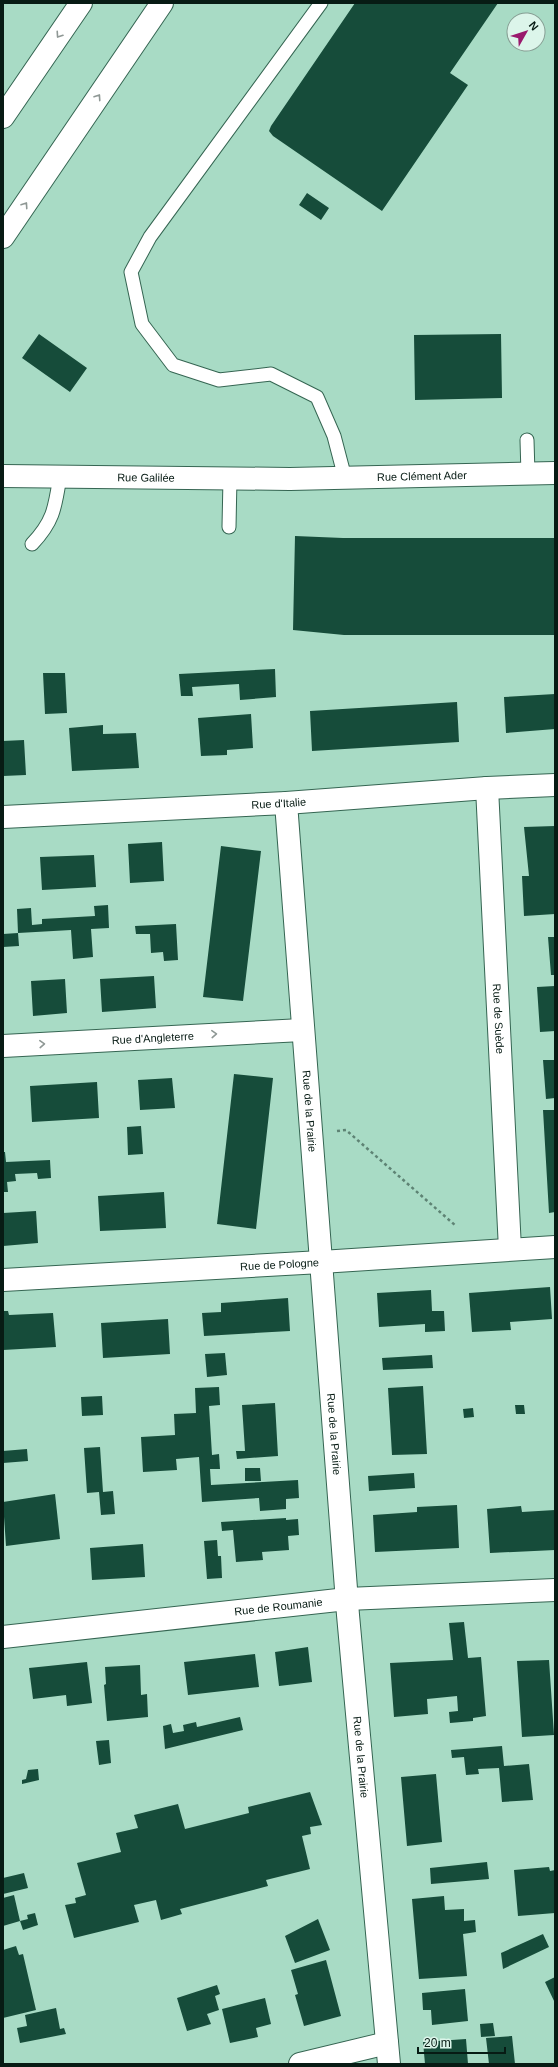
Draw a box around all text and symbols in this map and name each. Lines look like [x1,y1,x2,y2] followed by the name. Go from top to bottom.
[506,12,546,52] north arrow
[527,19,541,33] text: N
[56,31,64,38] one-way arrow
[93,94,101,101] one-way arrow
[20,202,28,209] one-way arrow
[377,469,467,483] street label: Rue Clément Ader
[117,471,175,484] street label: Rue Galilée
[251,796,306,811] street label: Rue d'Italie
[491,983,506,1054] street label: Rue de Suède
[111,1030,194,1046] street label: Rue d'Angleterre
[211,1030,217,1039] one-way arrow
[39,1040,45,1048] one-way arrow
[300,1070,319,1152] street label: Rue de la Prairie
[240,1256,319,1273] street label: Rue de Pologne
[325,1393,343,1476] street label: Rue de la Prairie
[234,1596,323,1617] street label: Rue de Roumanie
[351,1716,371,1798] street label: Rue de la Prairie
[418,2029,505,2055] scale bar
[424,2036,451,2050] text: 20 m

